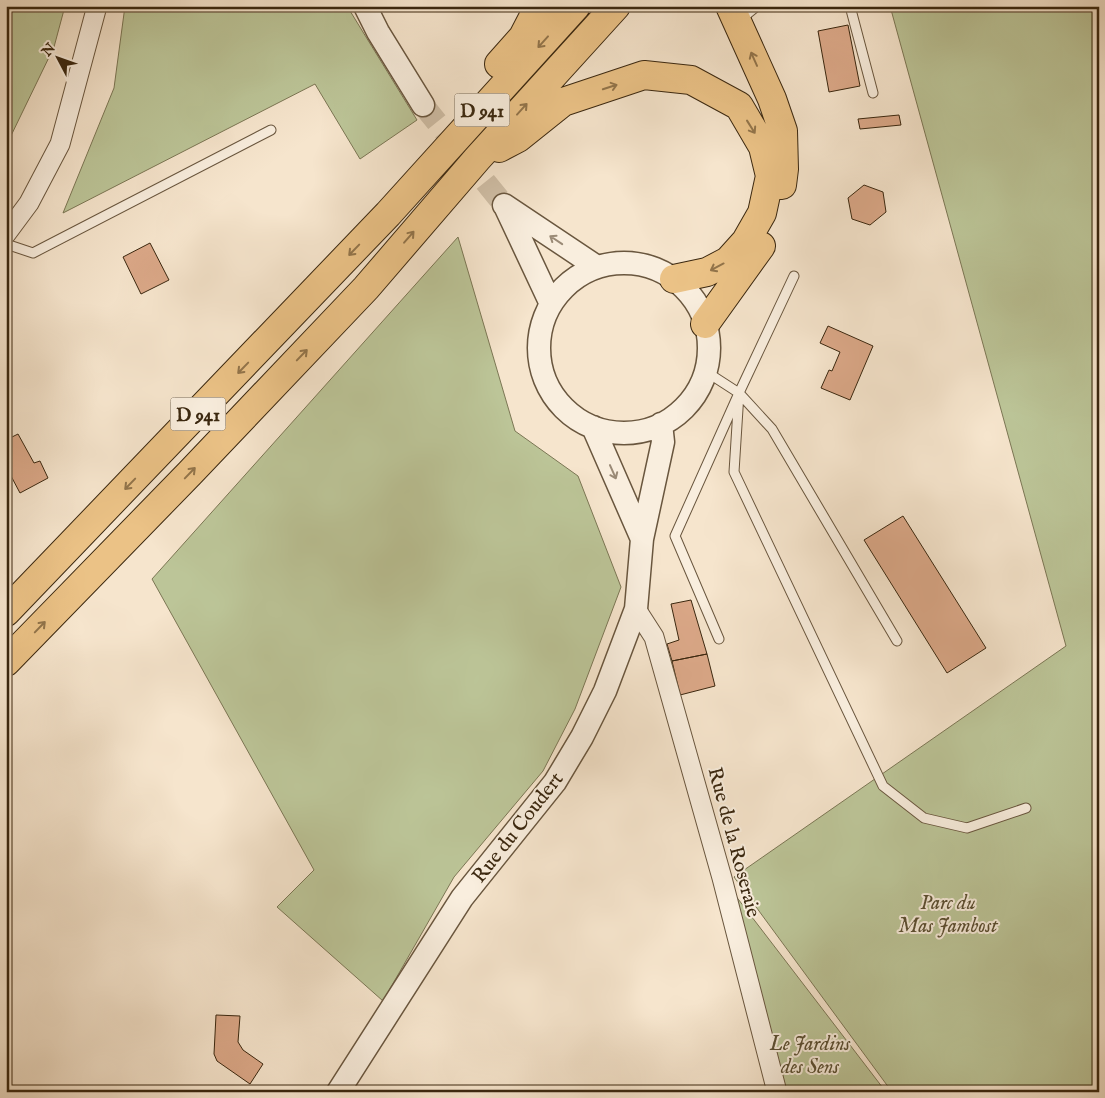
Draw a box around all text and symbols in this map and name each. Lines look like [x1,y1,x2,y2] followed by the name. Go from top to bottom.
[32,32,82,82] north arrow
[538,36,549,49] one-way arrow
[38,40,60,61] text: N
[749,52,759,67] one-way arrow
[601,81,617,91] one-way arrow
[454,94,510,126] road number: D 941
[516,103,527,116] one-way arrow
[747,120,757,134] one-way arrow
[404,231,415,244] one-way arrow
[550,235,564,245] one-way arrow
[348,243,360,256] one-way arrow
[709,262,724,272] one-way arrow
[296,348,308,361] one-way arrow
[237,361,249,373] one-way arrow
[170,398,226,430] road number: D 941
[609,464,619,479] one-way arrow
[184,466,196,479] one-way arrow
[124,478,136,491] one-way arrow
[34,621,46,633] one-way arrow
[702,765,766,920] street label: Rue de la Roseraie
[467,767,569,888] street label: Rue du Coudert
[898,891,999,939] park label: Parc du Mas Jambost
[769,1032,851,1080] park label: Le Jardins des Sens

